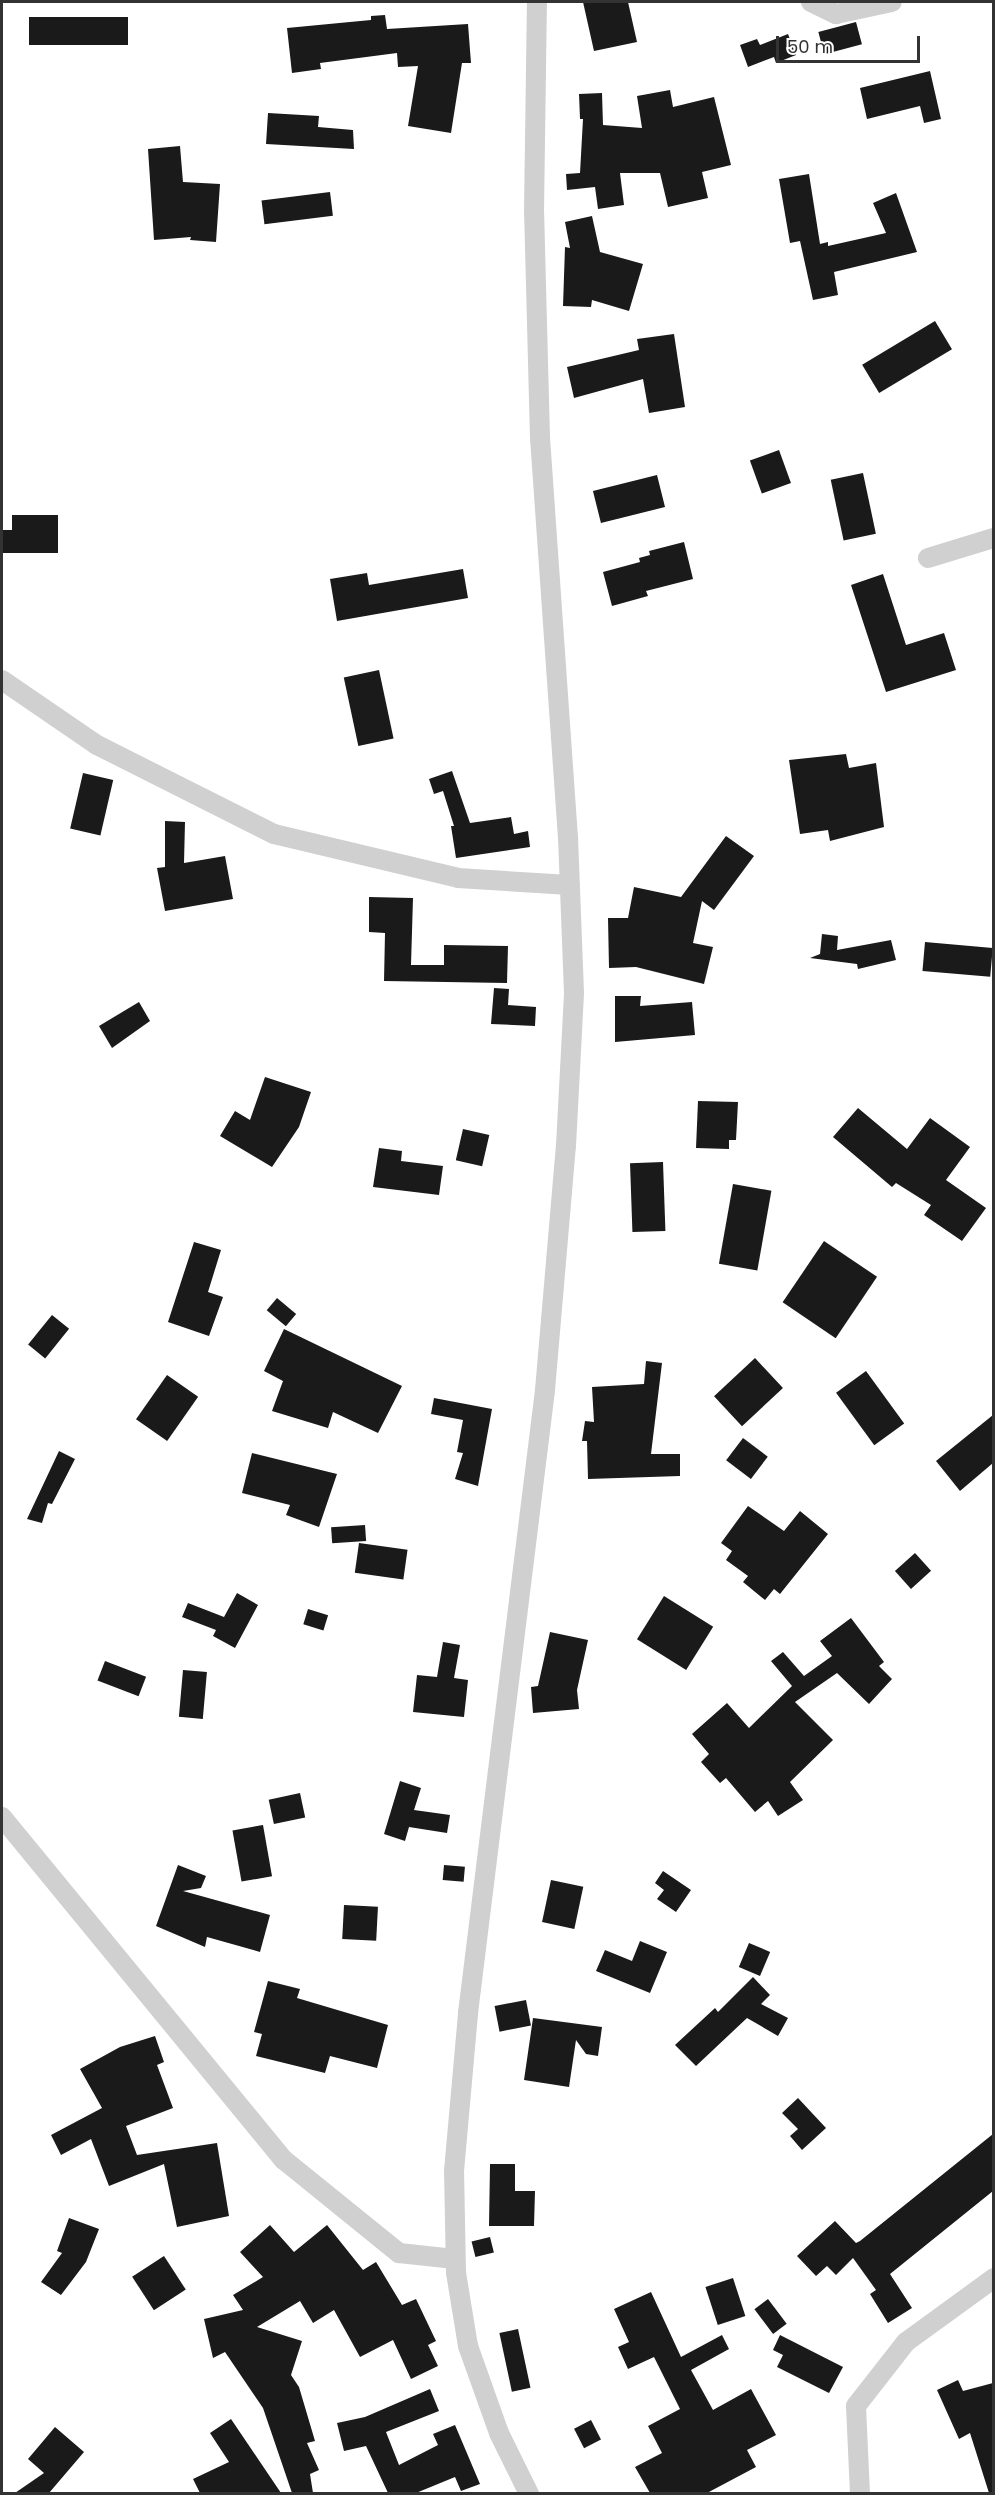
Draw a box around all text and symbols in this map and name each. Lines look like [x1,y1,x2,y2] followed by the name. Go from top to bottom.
[779,24,923,62] scale bar
[787,34,833,59] text: 50 m

